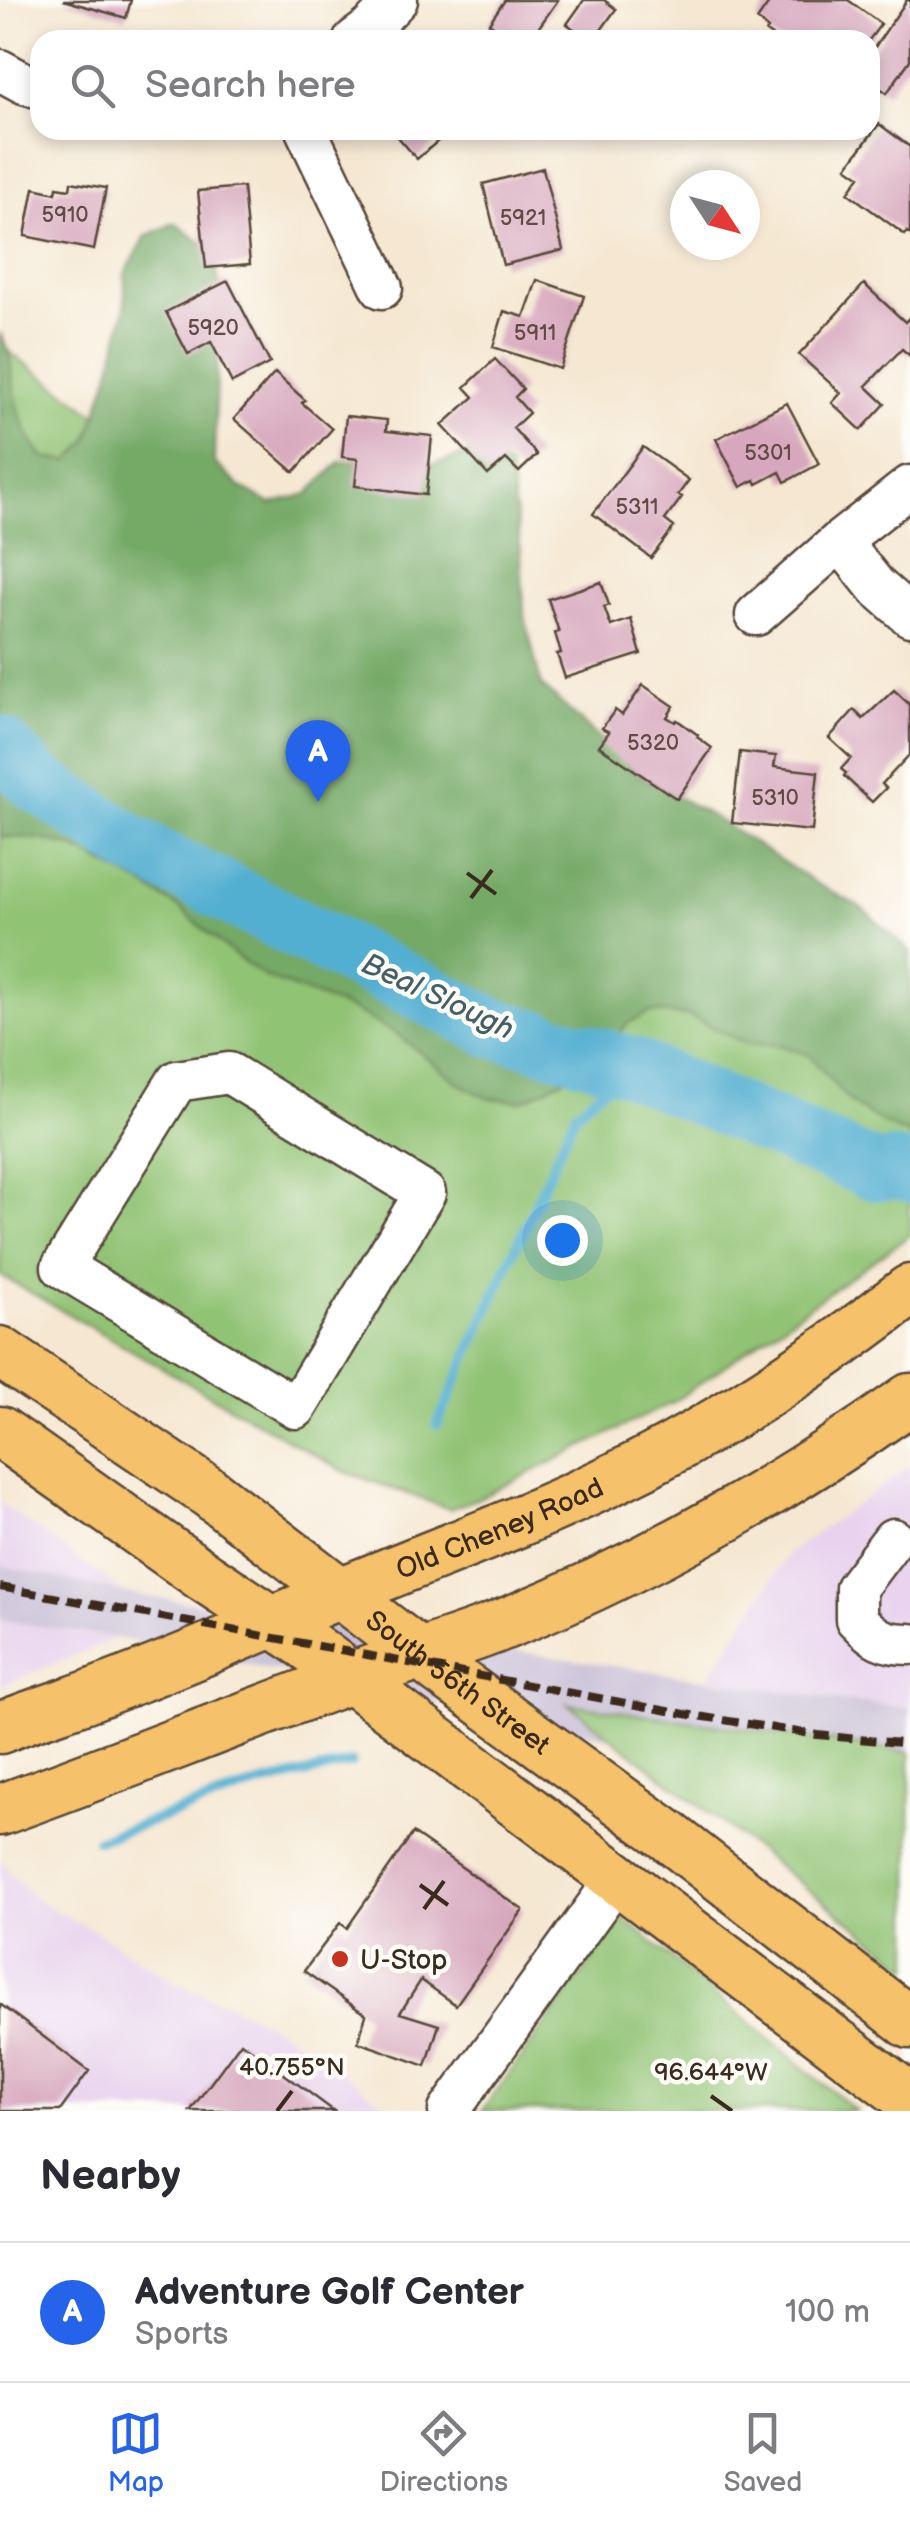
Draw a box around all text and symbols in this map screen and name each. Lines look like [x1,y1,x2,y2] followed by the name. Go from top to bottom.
[30,30,880,140] search box
[65,58,120,113] icon: search
[145,63,356,108] text: Search here
[670,170,760,260] north arrow
[42,202,88,229] house number: 5910
[500,205,546,232] house number: 5921
[187,315,239,342] house number: 5920
[514,320,556,347] house number: 5911
[744,440,792,467] house number: 5301
[615,494,659,521] house number: 5311
[286,720,350,802] pin: A
[627,730,679,757] house number: 5320
[751,785,799,812] house number: 5310
[356,946,519,1048] water label: Beal Slough
[537,1215,588,1266] your location
[391,1471,609,1587] street label: Old Cheney Road
[359,1604,556,1762] street label: South 56th Street
[360,1944,448,1977] place label: U-Stop
[329,1948,351,1970] marker: U-Stop
[239,2052,345,2083] text: 40.755°N
[654,2057,768,2088] text: 96.644°W
[40,2151,180,2202] text: Nearby
[135,2270,524,2315] text: Adventure Golf Center
[63,2293,82,2332] text: A
[785,2293,870,2332] text: 100 m
[135,2315,228,2354] text: Sports
[108,2406,164,2499] tab: Map
[379,2406,508,2499] tab: Directions
[724,2406,802,2499] tab: Saved

